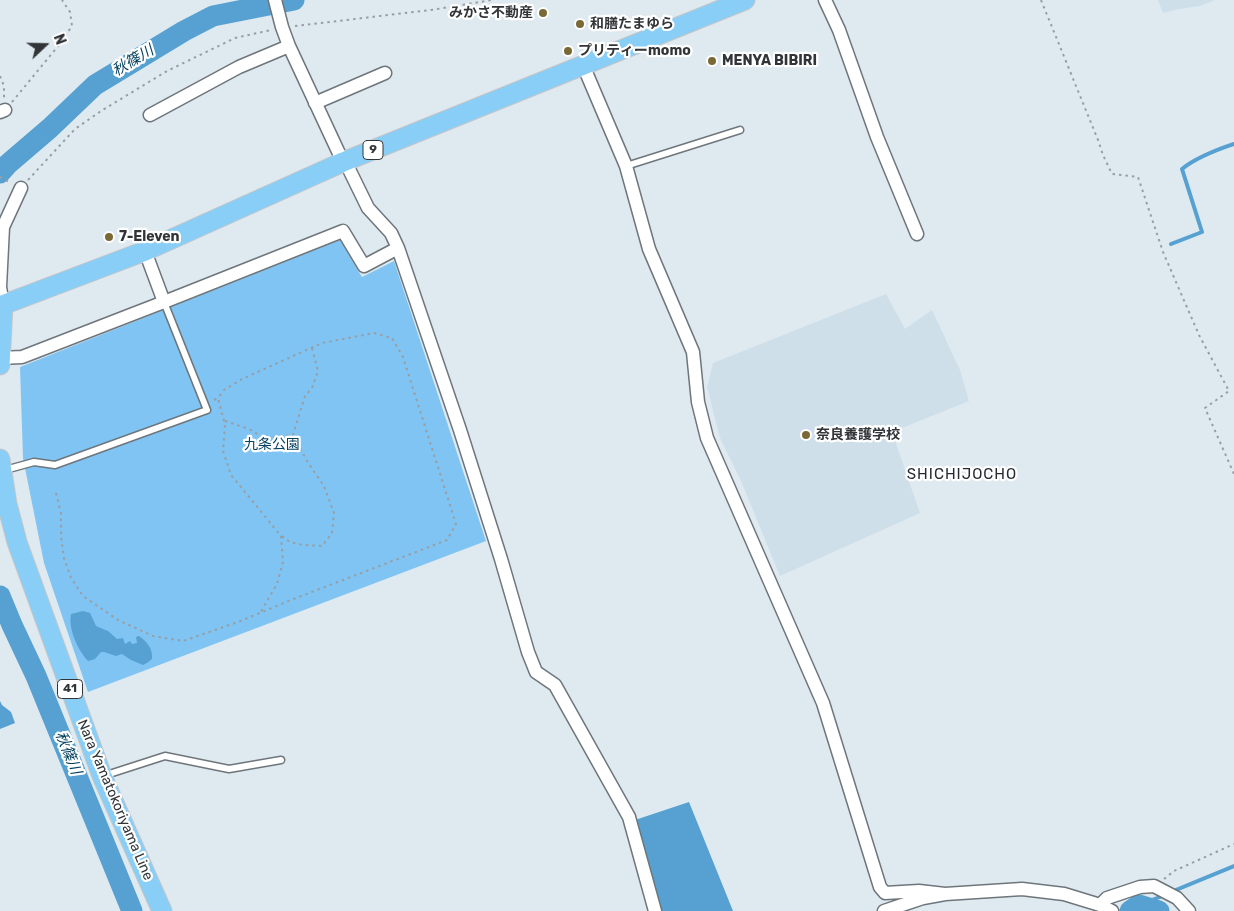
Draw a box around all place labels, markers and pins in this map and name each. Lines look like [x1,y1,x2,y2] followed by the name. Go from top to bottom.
[449,5,533,21] place label: みかさ不動産
[537,7,549,19] marker: みかさ不動産
[590,16,674,32] place label: 和膳たまゆら
[574,18,586,30] marker: 和膳たまゆら
[578,43,691,59] place label: プリティーmomo
[562,45,574,57] marker: プリティーmomo
[722,53,817,69] place label: MENYA BIBIRI
[706,55,718,67] marker: MENYA BIBIRI
[119,229,180,245] place label: 7-Eleven
[103,231,115,243] marker: 7-Eleven
[816,427,900,443] place label: 奈良養護学校
[800,429,812,441] marker: 奈良養護学校

